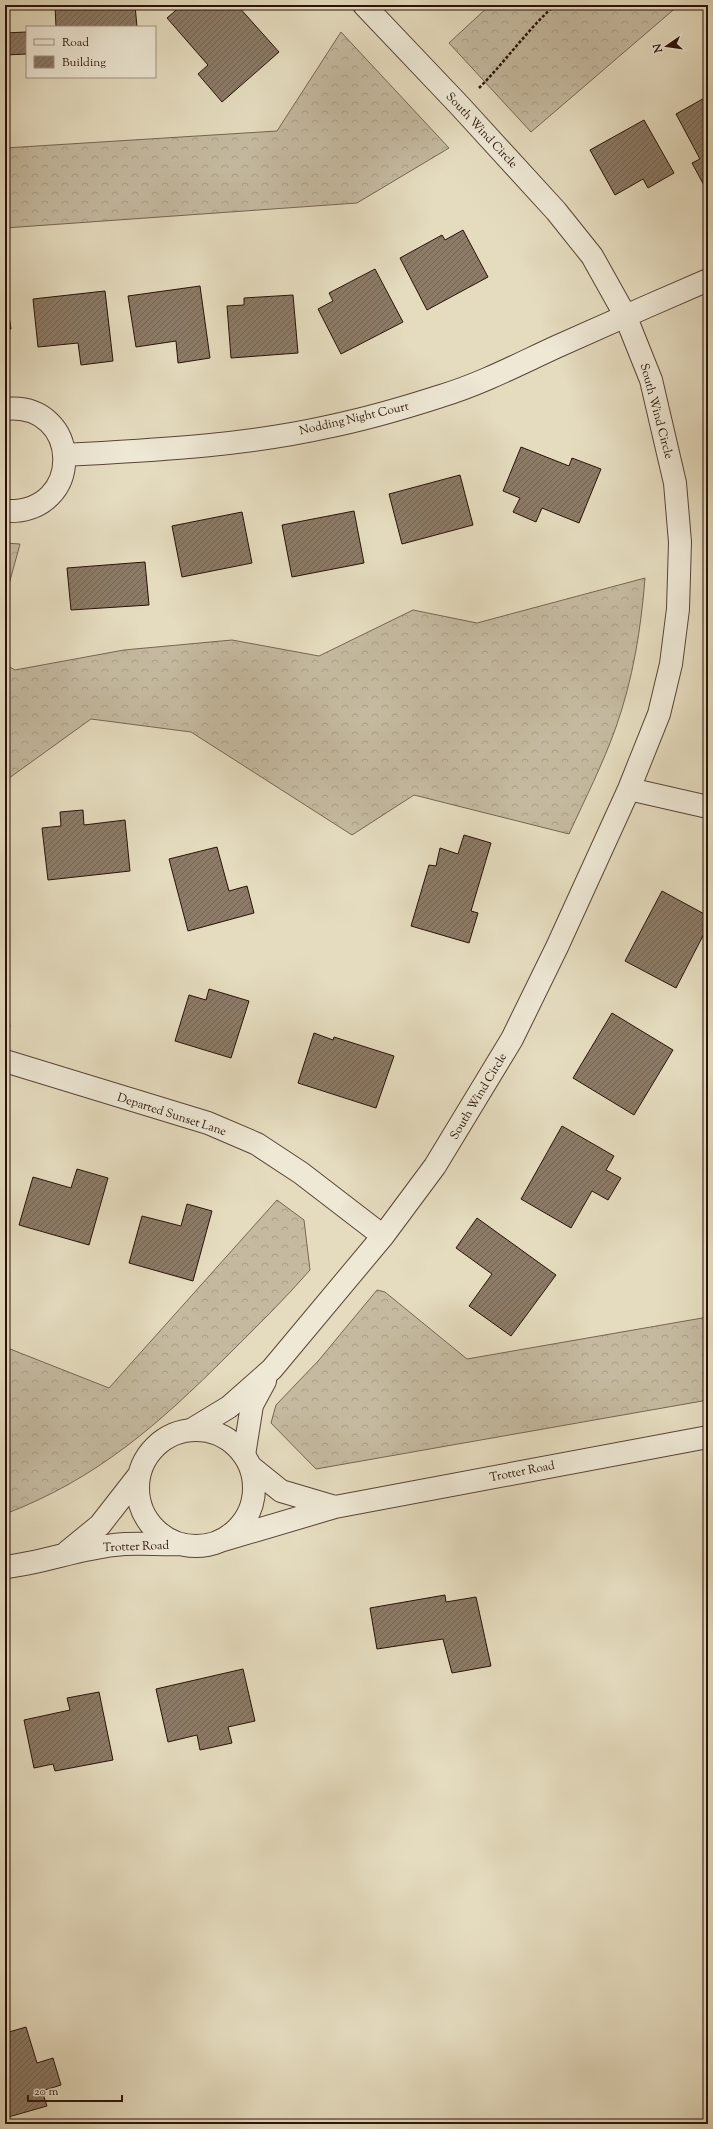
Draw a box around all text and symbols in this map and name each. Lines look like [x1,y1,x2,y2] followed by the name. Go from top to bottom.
[26,26,156,78] legend
[647,26,687,66] north arrow
[62,34,89,52] text: Road
[649,42,667,55] text: N
[62,54,106,72] text: Building
[441,89,522,173] street label: South Wind Circle
[635,361,678,461] street label: South Wind Circle
[298,398,411,440] street label: Nodding Night Court
[446,1049,512,1143] street label: South Wind Circle
[115,1089,229,1141] street label: Departed Sunset Lane
[488,1457,557,1487] street label: Trotter Road
[103,1537,170,1557] street label: Trotter Road
[28,2077,122,2103] scale bar
[34,2083,59,2101] text: 20 m

